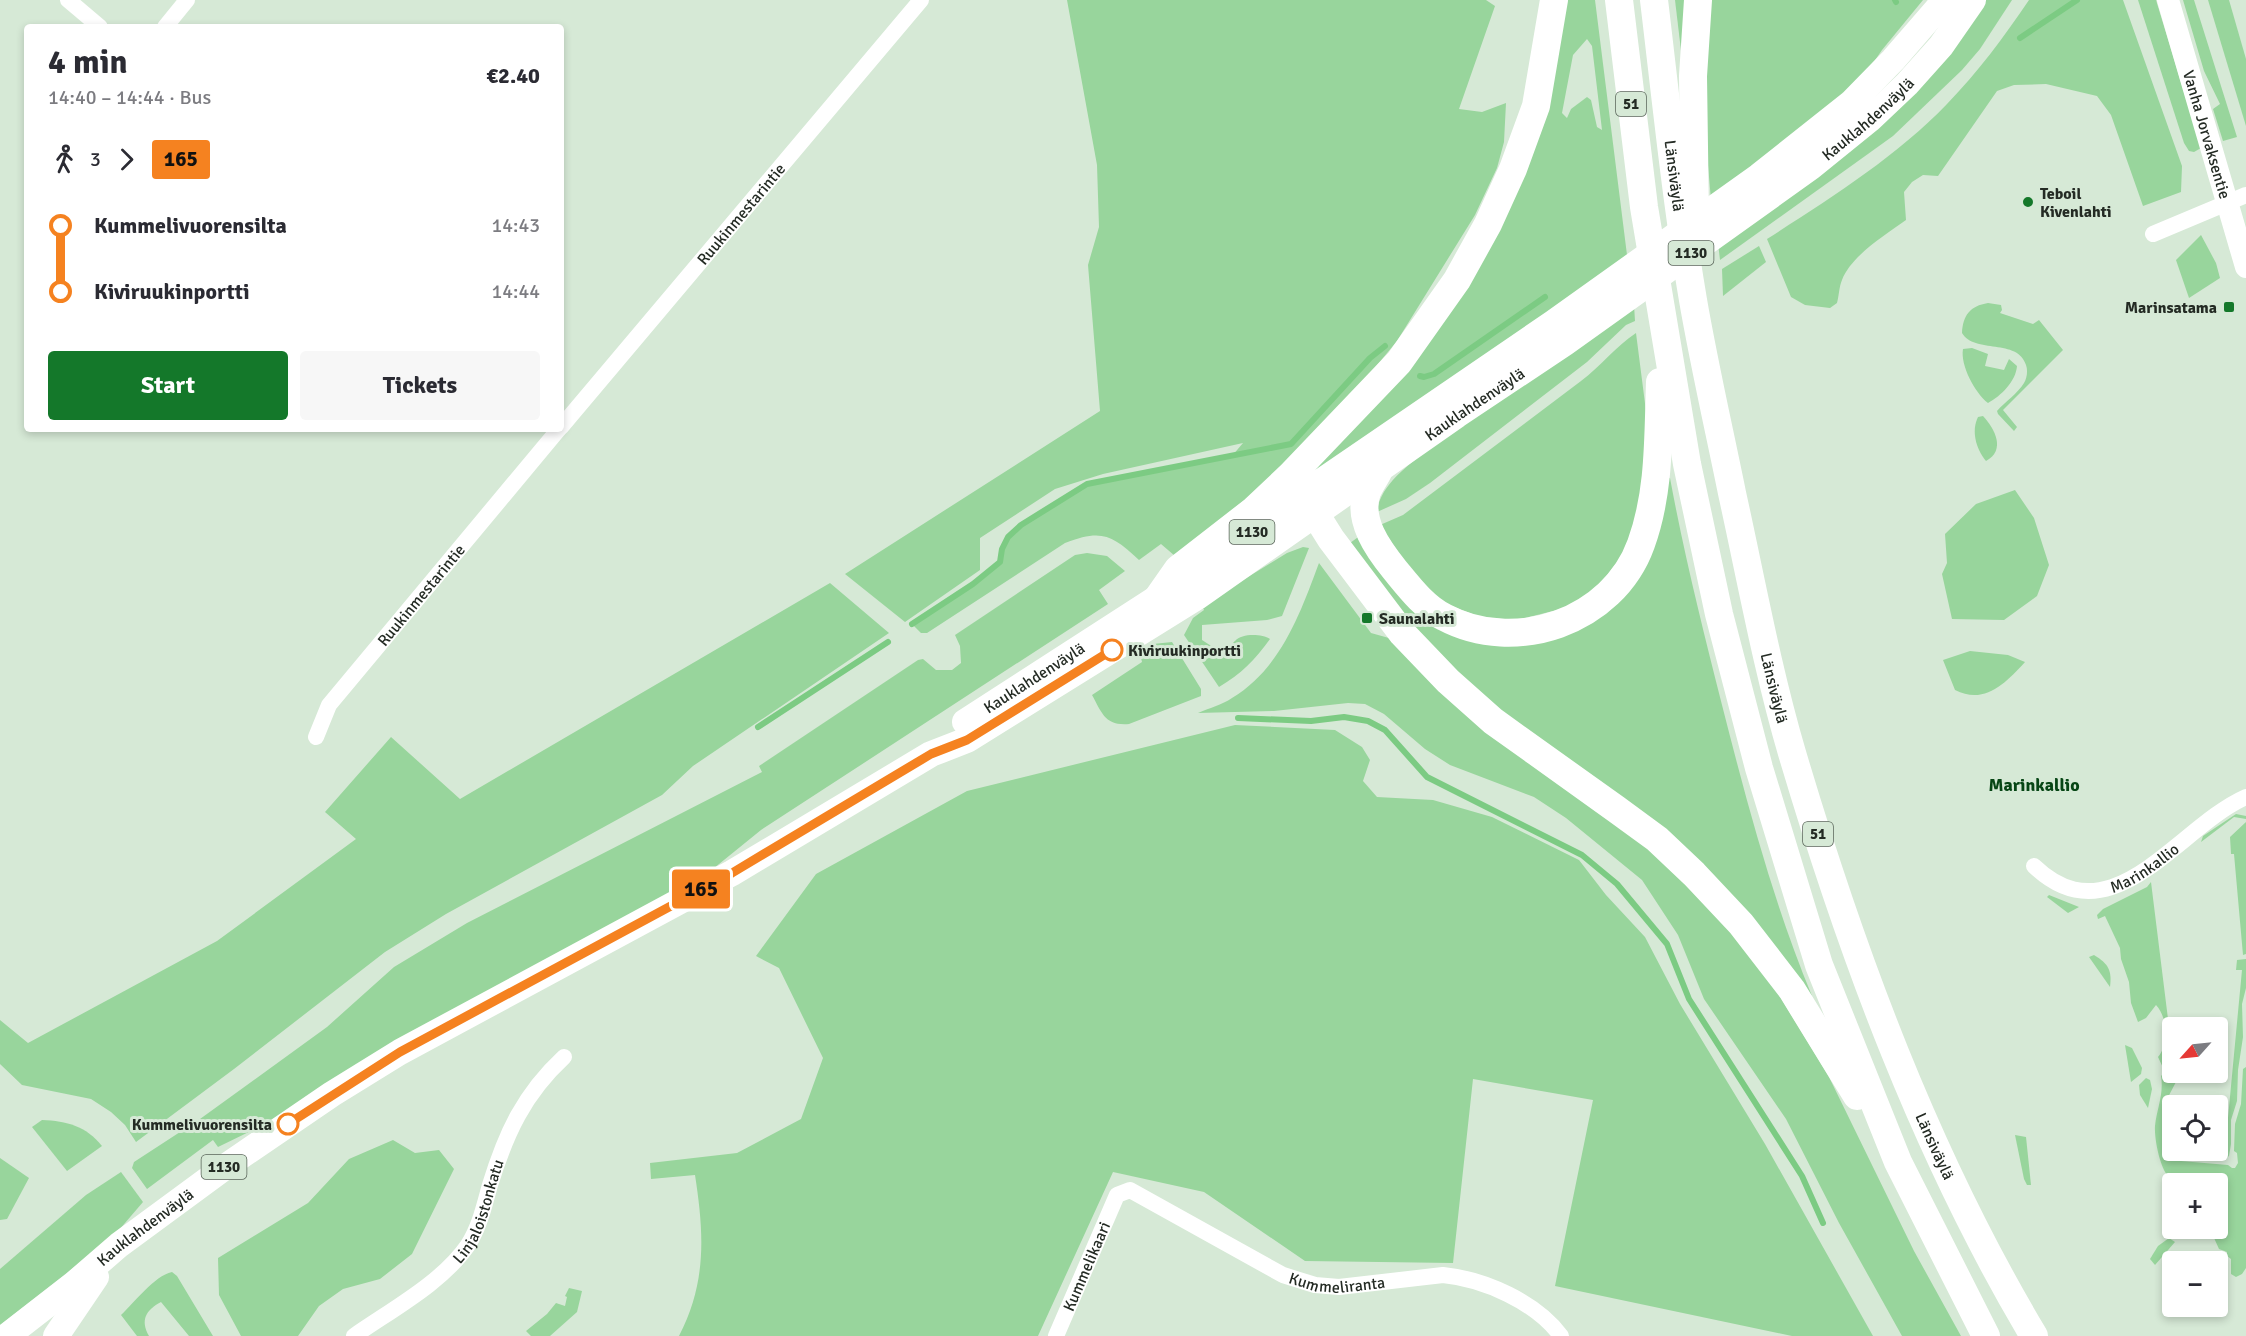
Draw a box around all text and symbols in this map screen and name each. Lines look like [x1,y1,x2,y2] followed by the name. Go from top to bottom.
[48,42,128,83] text: 4 min
[486,62,540,89] text: €2.40
[2178,68,2235,201] street label: Vanha Jorvaksentie
[1818,74,1919,165] street label: Kauklahdenväylä
[48,85,211,110] text: 14:40 – 14:44 · Bus
[1616,92,1646,116] road number: 51
[1660,139,1688,213] street label: Länsiväylä
[48,143,81,176] icon: walk
[110,143,143,176] icon: forward
[164,146,198,172] text: 165
[90,147,101,172] text: 3
[693,159,790,269] street label: Ruukinmestarintie
[2040,184,2112,222] place label: Teboil Kivenlahti
[2021,195,2035,209] marker: Teboil Kivenlahti
[94,212,287,239] text: Kummelivuorensilta
[491,213,540,238] text: 14:43
[1668,241,1714,265] road number: 1130
[94,278,250,305] text: Kiviruukinportti
[491,279,540,304] text: 14:44
[2125,298,2217,318] place label: Marinsatama
[2222,300,2236,314] marker: Marinsatama
[48,351,288,420] button: Start
[300,351,540,420] button: Tickets
[1421,364,1529,445] street label: Kauklahdenväylä
[1230,520,1274,544] road number: 1130
[373,540,470,650] street label: Ruukinmestarintie
[1379,609,1455,629] place label: Saunalahti
[1360,611,1374,625] marker: Saunalahti
[980,638,1089,718] street label: Kauklahdenväylä
[1101,639,1123,661] marker: Kiviruukinportti
[1128,641,1241,661] place label: Kiviruukinportti
[1756,651,1792,726] street label: Länsiväylä
[1988,774,2080,796] district label: Marinkallio
[1803,822,1833,846] road number: 51
[2107,839,2183,898] street label: Marinkallio
[666,870,736,908] line badge: 165
[684,876,718,902] text: 165
[2162,1017,2228,1083] north arrow
[2162,1017,2228,1317] map controls
[2162,1095,2228,1161] button: locate
[1910,1110,1958,1183] street label: Länsiväylä
[277,1113,299,1135] marker: Kummelivuorensilta
[132,1115,272,1135] place label: Kummelivuorensilta
[202,1155,246,1179] road number: 1130
[449,1157,509,1268] street label: Linjaloistonkatu
[2162,1173,2228,1239] button: +
[93,1185,198,1271] street label: Kauklahdenväylä
[1059,1219,1115,1314] street label: Kummelikaari
[2162,1251,2228,1317] button: −
[1286,1268,1386,1298] street label: Kummeliranta

